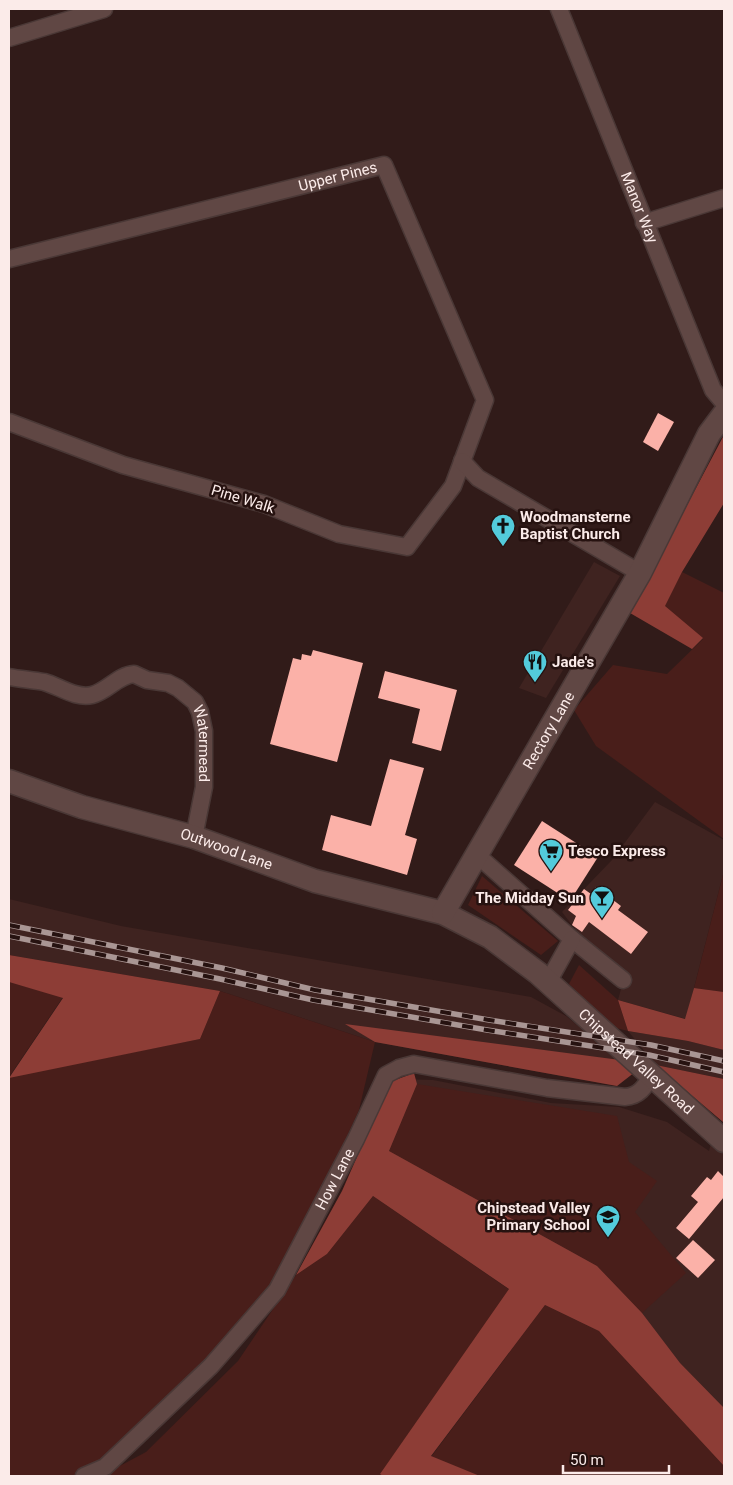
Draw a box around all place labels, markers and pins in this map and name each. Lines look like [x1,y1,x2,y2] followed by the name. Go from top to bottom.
[520,508,631,543] place label: Woodmansterne Baptist Church
[490,513,516,547] church icon: Woodmansterne Baptist Church
[522,649,548,683] restaurant icon: Jade's
[552,653,595,671] place label: Jade's
[538,838,564,872] supermarket icon: Tesco Express
[568,842,666,860] place label: Tesco Express
[589,885,615,919] bar icon: The Midday Sun
[475,889,584,907] place label: The Midday Sun
[477,1199,590,1234] place label: Chipstead Valley Primary School
[595,1204,621,1238] school or university icon: Chipstead Valley Primary School

